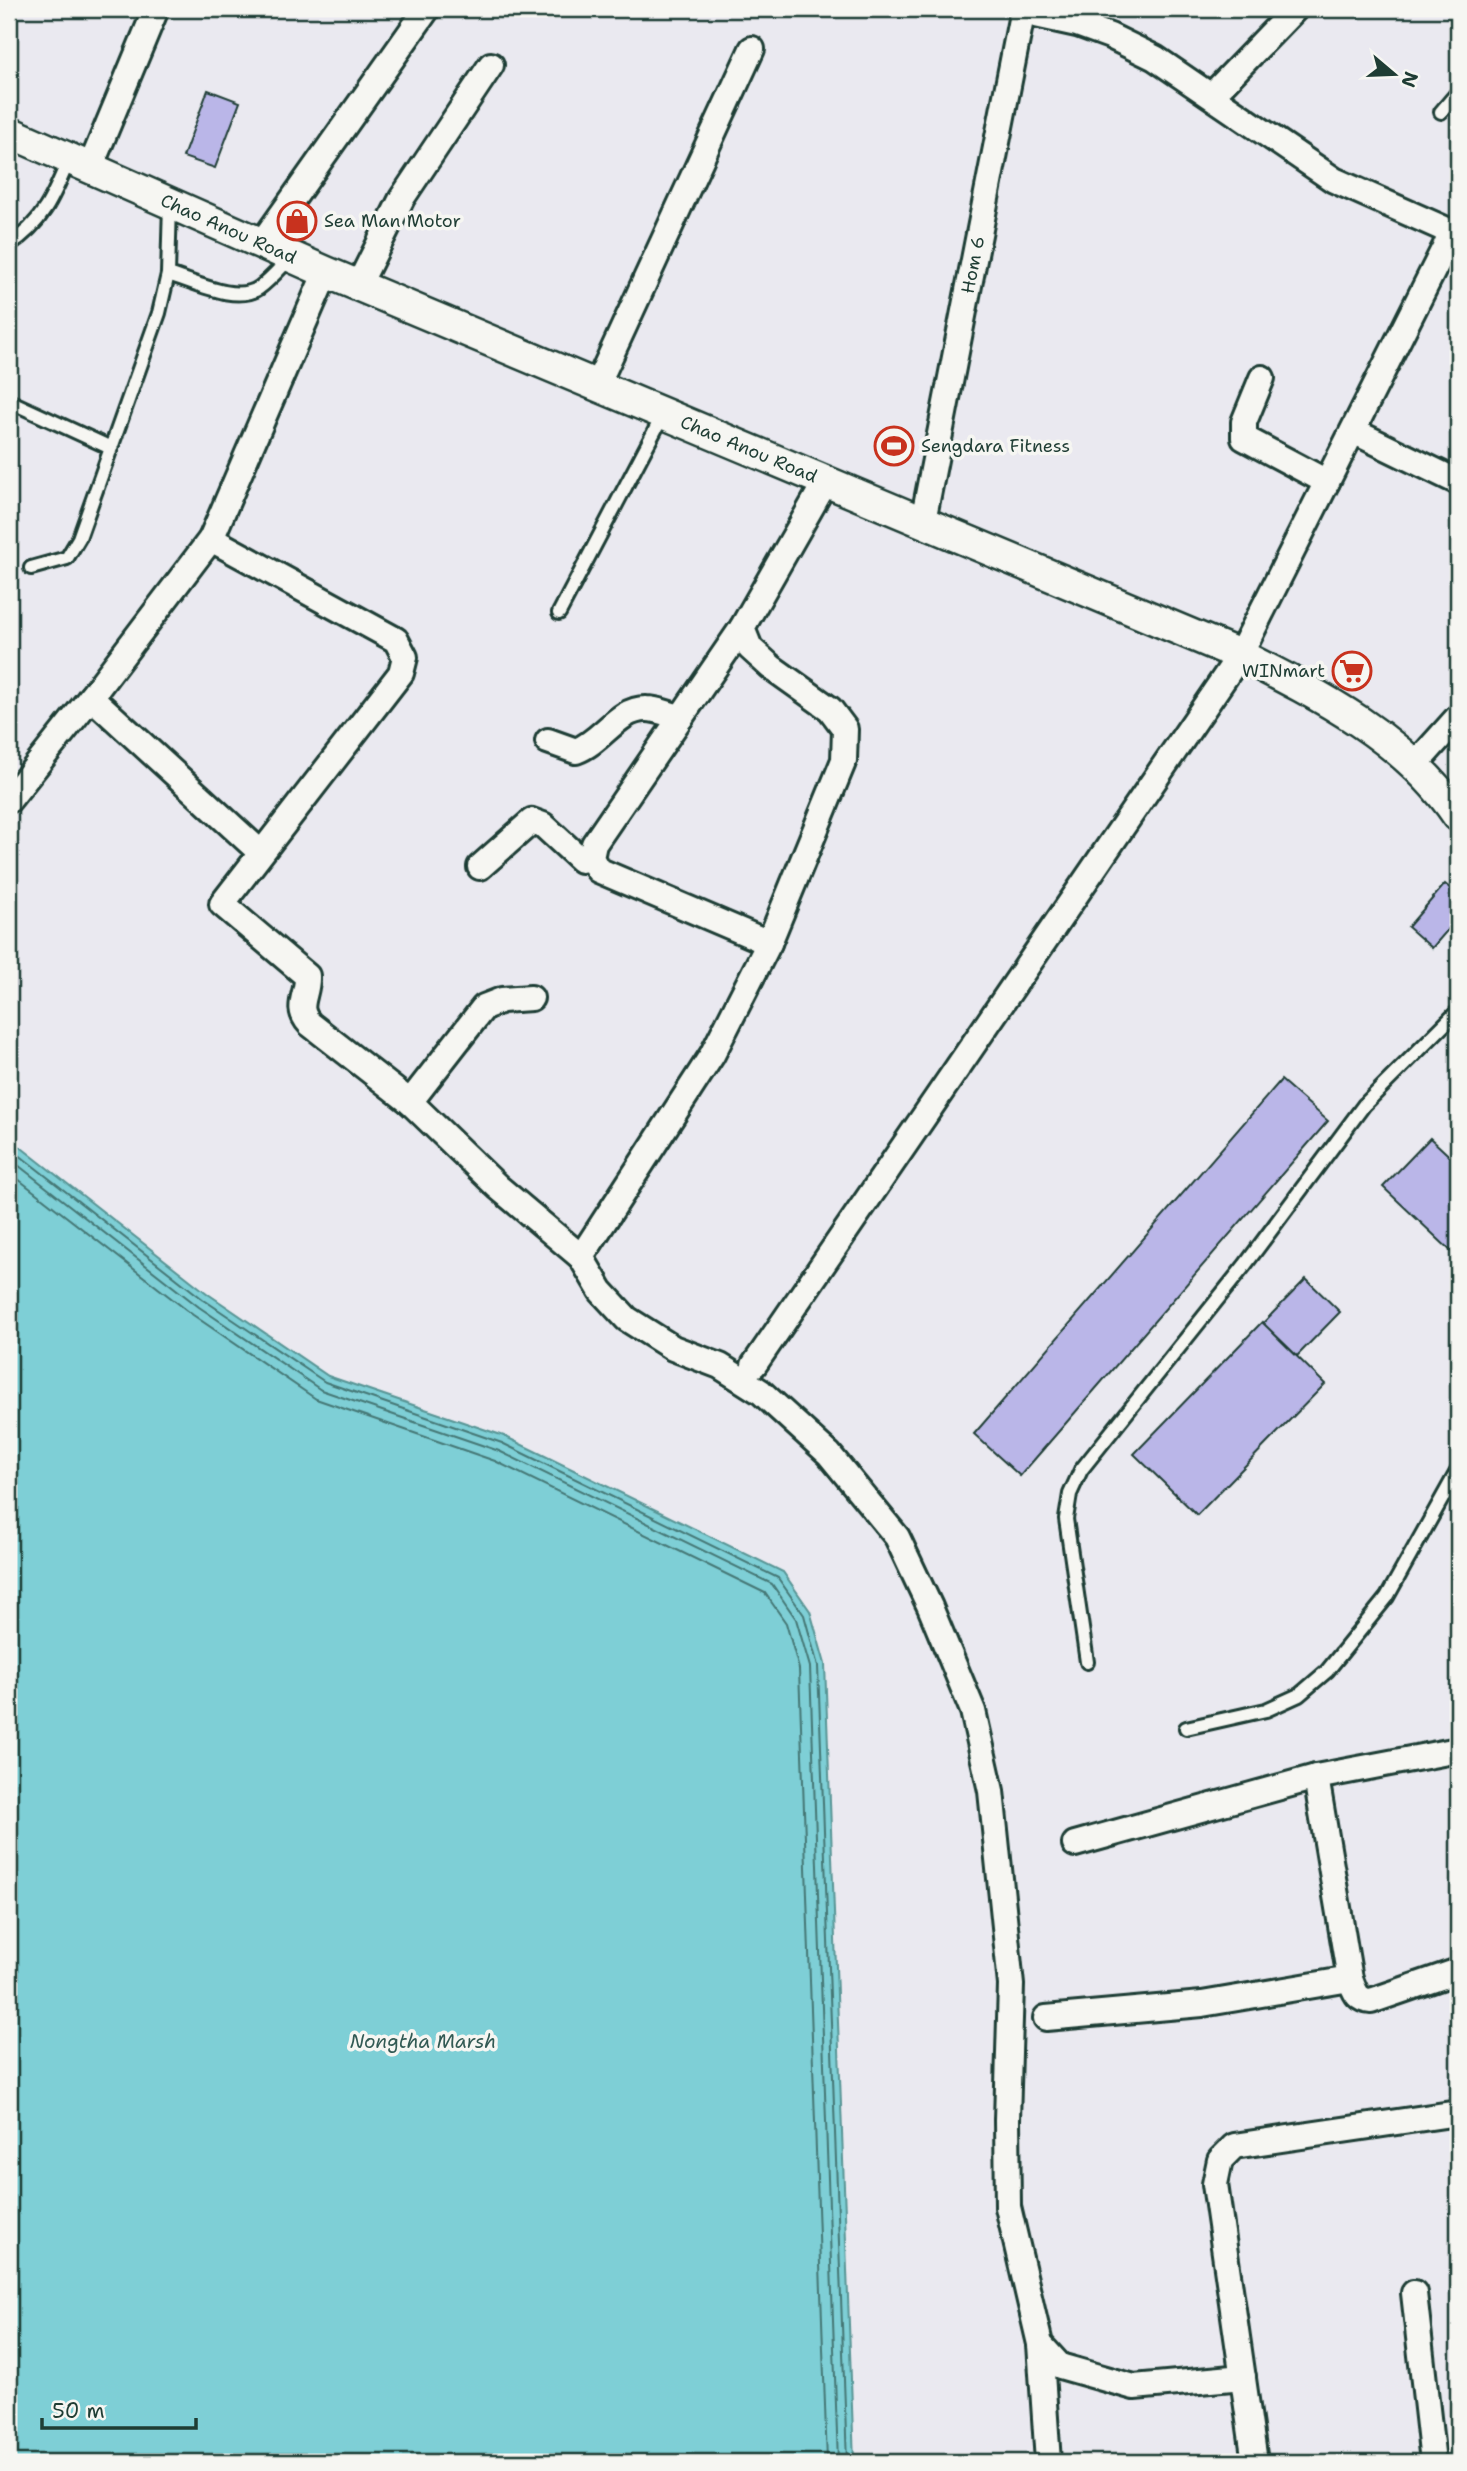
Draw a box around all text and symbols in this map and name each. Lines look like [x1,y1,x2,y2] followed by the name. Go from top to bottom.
[1358,38,1428,108] north arrow
[1395,68,1424,91] text: N
[157,188,300,270] street label: Chao Anou Road
[276,200,318,242] shop icon: Sea Man Motor
[324,209,461,233] place label: Sea Man Motor
[956,234,990,296] street label: Hom 6
[677,410,821,489] street label: Chao Anou Road
[873,425,915,467] sports icon: Sengdara Fitness
[921,434,1070,458] place label: Sengdara Fitness
[1331,650,1373,692] supermarket icon: WINmart
[1242,659,1325,683] place label: WINmart
[350,2029,496,2054] water label: Nongtha Marsh
[42,2387,196,2431] scale bar
[52,2397,105,2425] text: 50 m

